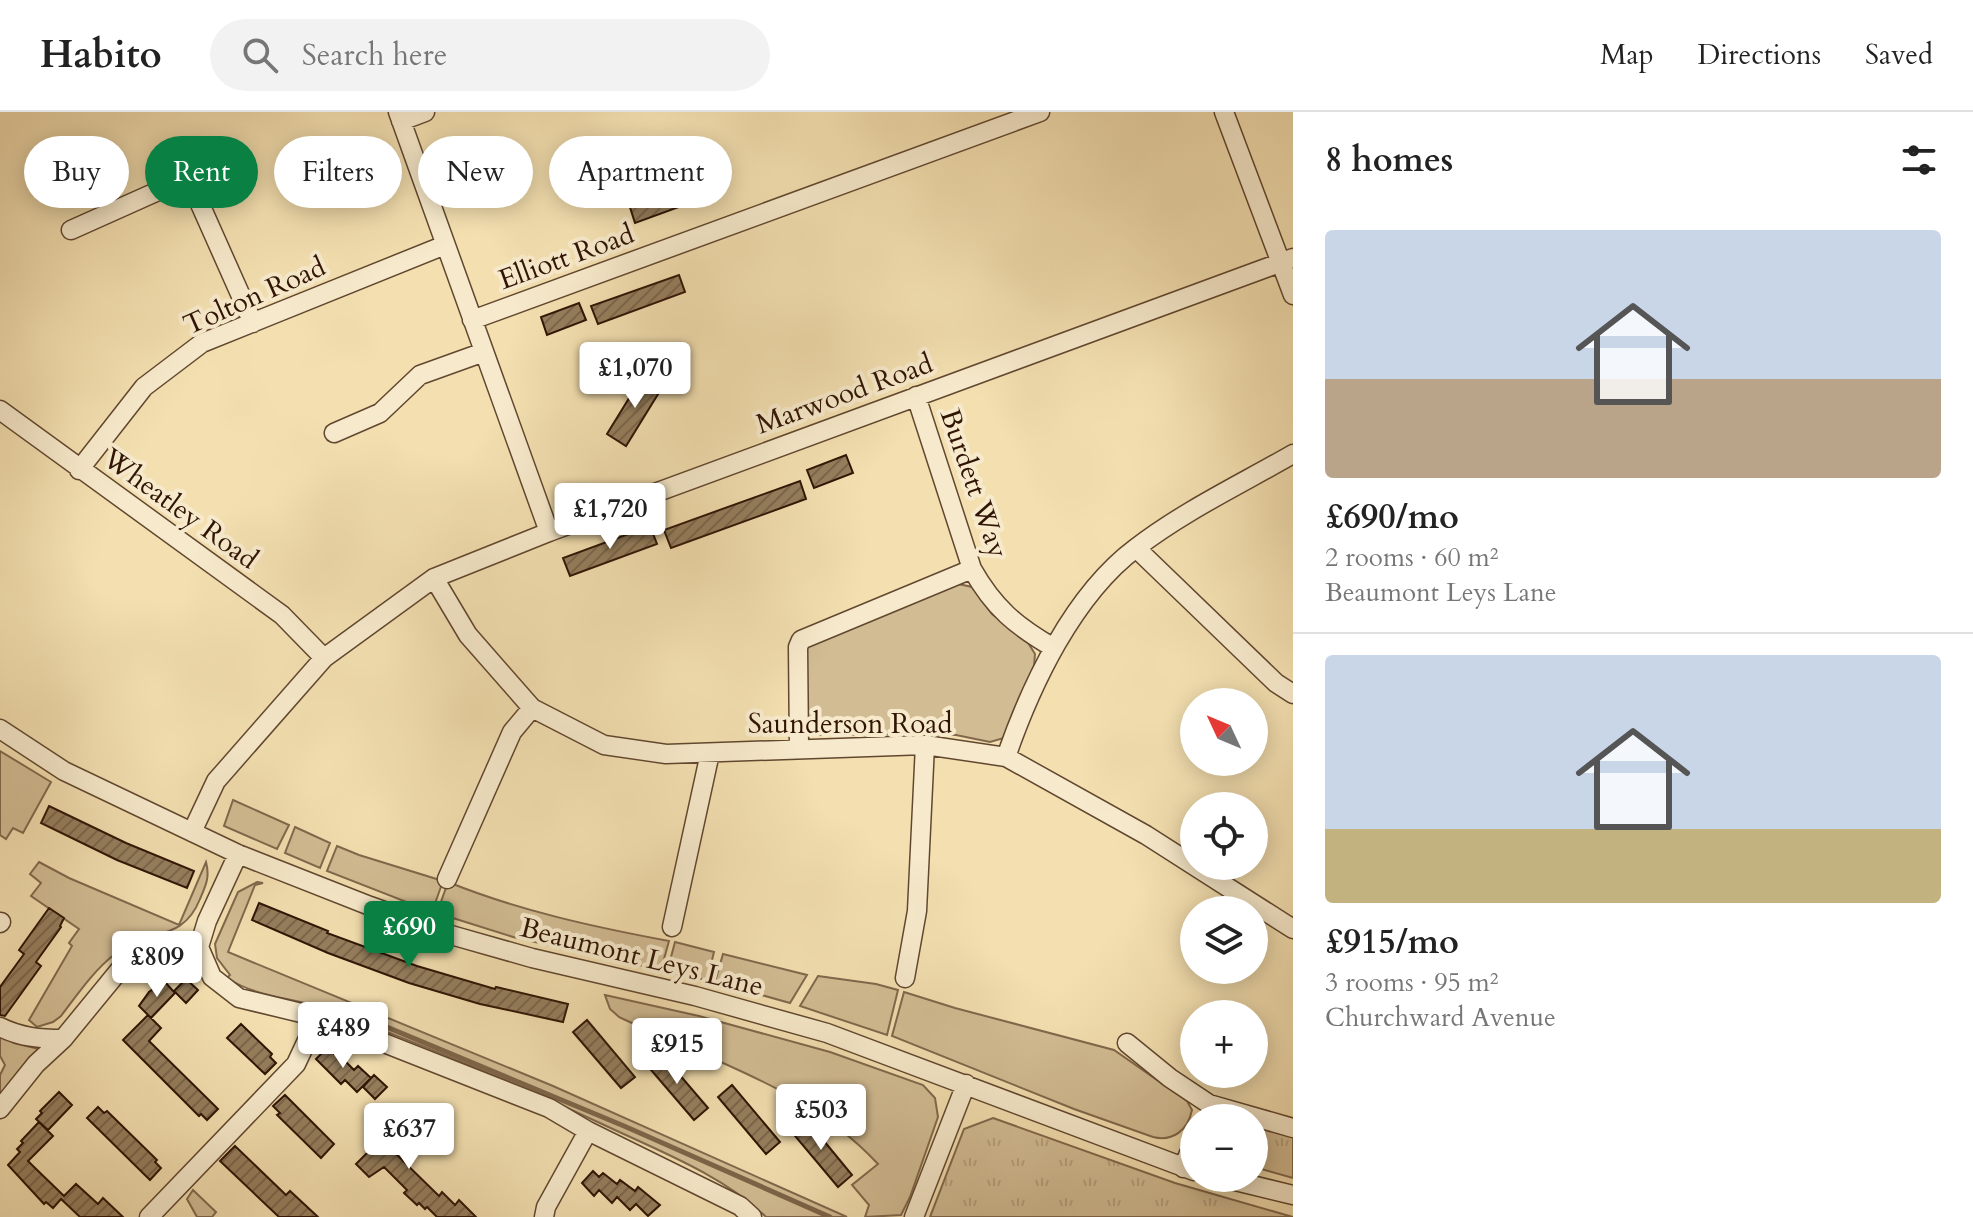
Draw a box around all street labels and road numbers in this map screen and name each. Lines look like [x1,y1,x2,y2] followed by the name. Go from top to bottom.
[493,215,639,299] street label: Elliott Road
[177,248,332,344] street label: Tolton Road
[751,344,938,443] street label: Marwood Road
[931,404,1017,563] street label: Burdett Way
[94,439,266,578] street label: Wheatley Road
[748,705,952,743] street label: Saunderson Road
[516,908,767,1006] street label: Beaumont Leys Lane

